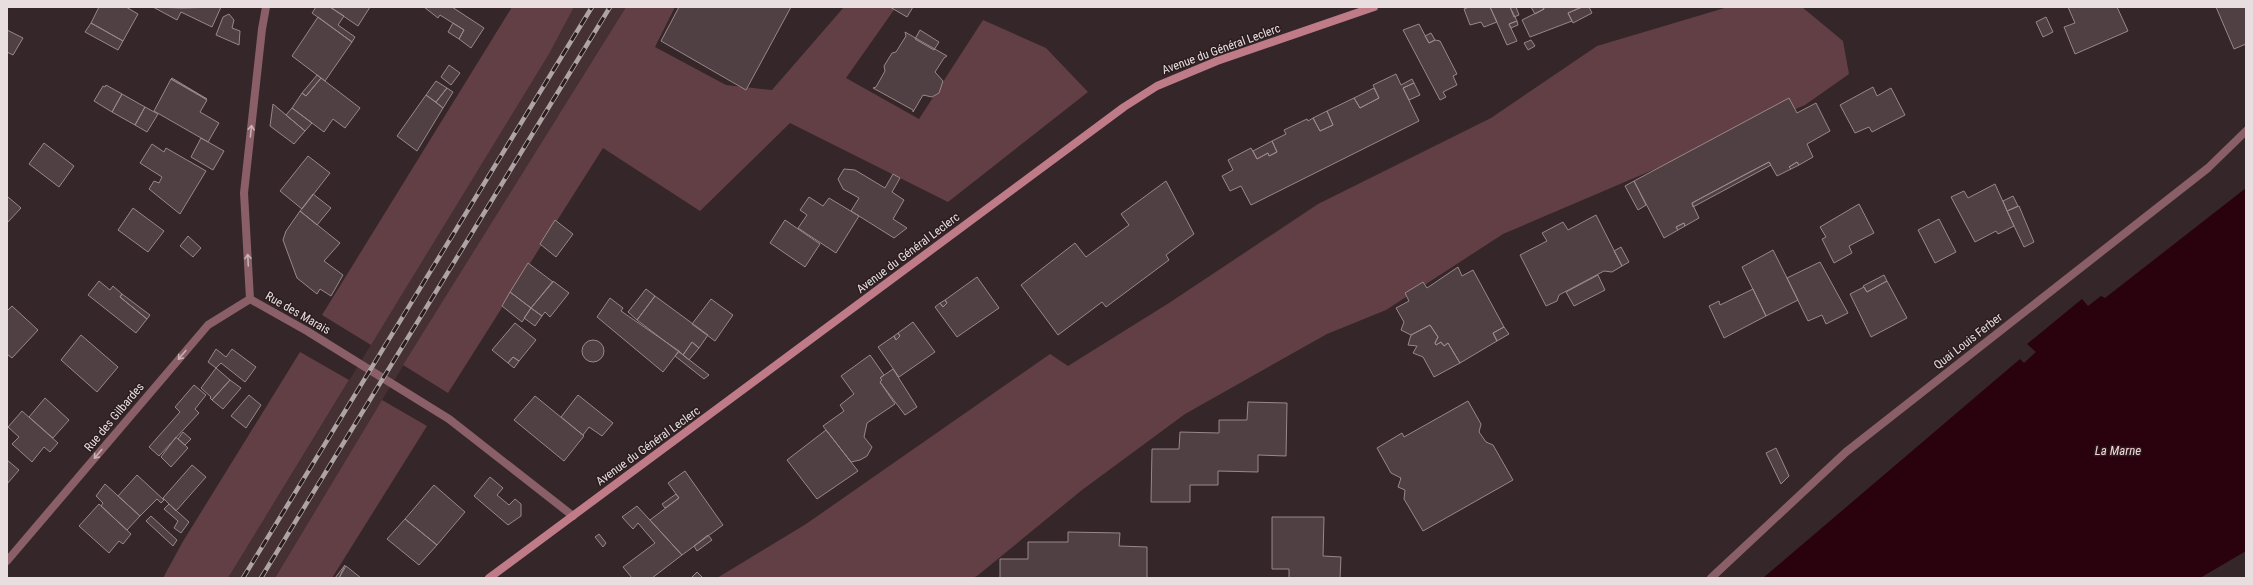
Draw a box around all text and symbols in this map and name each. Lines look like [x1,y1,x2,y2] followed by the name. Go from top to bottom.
[1160,21,1283,77] street label: Avenue du Général Leclerc
[247,125,255,138] one-way arrow
[854,210,962,296] street label: Avenue du Général Leclerc
[244,254,251,267] one-way arrow
[263,289,333,337] street label: Rue des Marais
[1931,310,2005,372] street label: Quai Louis Ferber
[178,349,187,360] one-way arrow
[81,380,147,454] street label: Rue des Gilbardes
[593,403,703,488] street label: Avenue du Général Leclerc
[2095,443,2141,458] water label: La Marne
[94,449,103,459] one-way arrow

